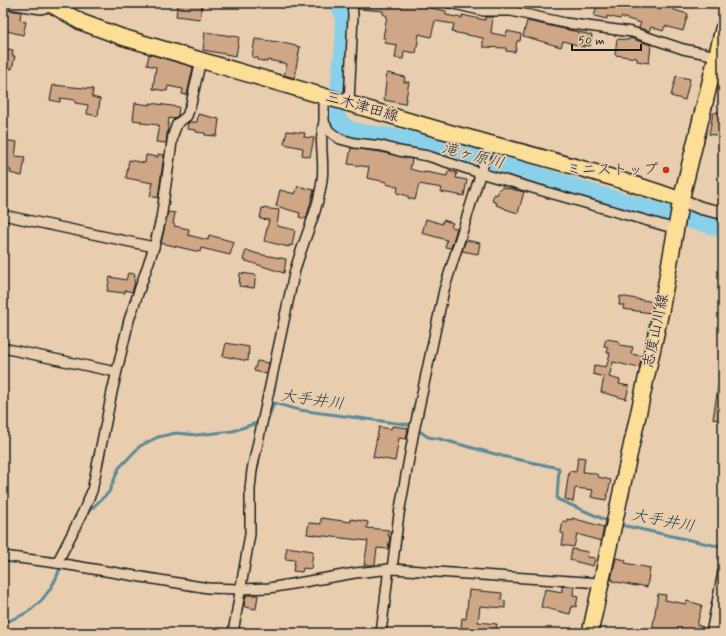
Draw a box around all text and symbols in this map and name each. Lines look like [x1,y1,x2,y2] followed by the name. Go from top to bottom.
[572,26,641,52] scale bar
[578,33,605,49] text: 50 m
[323,87,401,127] street label: 三木津田線
[439,138,507,174] water label: 滝ヶ原川
[566,160,658,180] place label: ミニストップ
[661,165,671,175] marker: ミニストップ
[638,292,674,370] street label: 志度山川線
[279,385,345,415] water label: 大手井川
[630,505,696,537] water label: 大手井川

